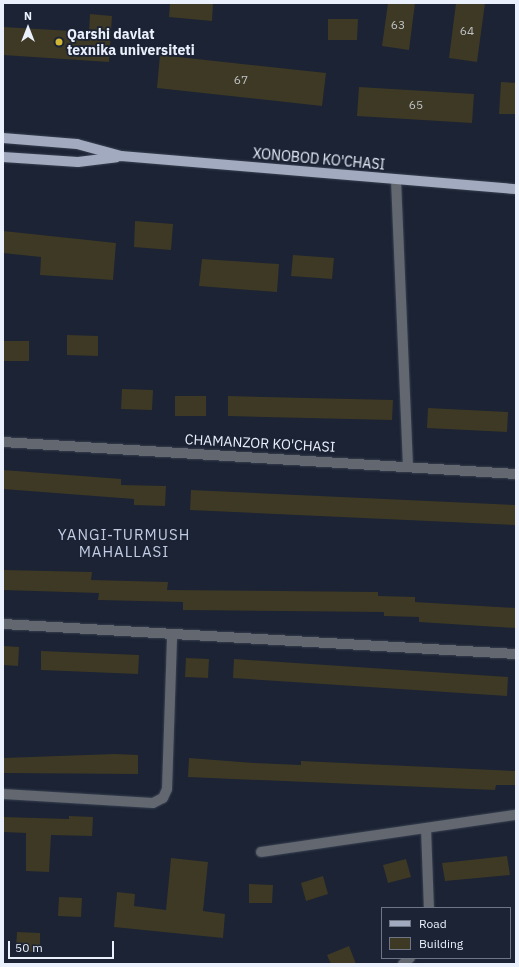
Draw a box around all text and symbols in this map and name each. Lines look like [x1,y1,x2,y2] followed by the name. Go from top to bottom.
[8,8,48,48] north arrow
[24,9,32,23] text: N
[391,18,405,32] house number: 63
[460,24,474,38] house number: 64
[67,26,195,58] place label: Qarshi davlat texnika universiteti
[54,37,64,47] marker: Qarshi davlat texnika universiteti
[234,73,248,87] house number: 67
[409,98,423,112] house number: 65
[252,145,386,173] street label: XONOBOD KO'CHASI
[184,431,336,455] street label: CHAMANZOR KO'CHASI
[58,525,190,560] district label: YANGI-TURMUSH MAHALLASI
[381,907,511,959] legend
[419,916,447,931] text: Road
[10,933,116,959] scale bar
[419,936,463,951] text: Building
[15,940,43,955] text: 50 m

